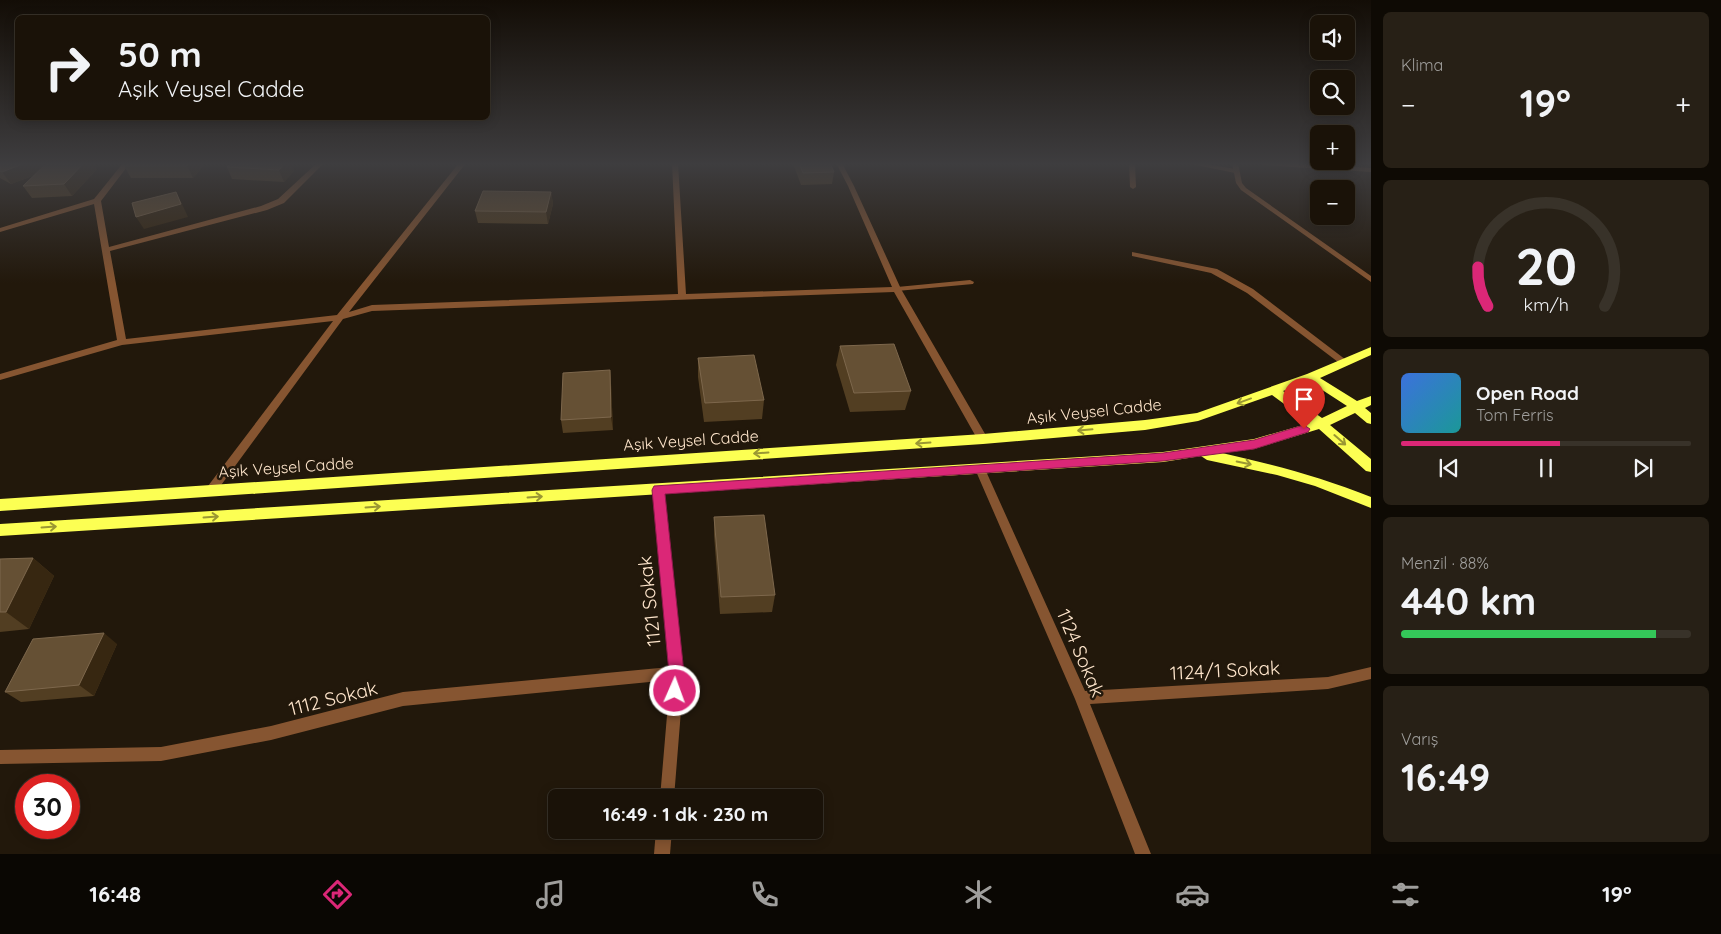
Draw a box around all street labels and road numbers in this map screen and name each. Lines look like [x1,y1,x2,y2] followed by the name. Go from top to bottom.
[1026,394,1162,428] street label: Aşık Veysel Cadde
[623,425,759,455] street label: Aşık Veysel Cadde
[218,452,354,482] street label: Aşık Veysel Cadde
[632,555,666,647] street label: 1121 Sokak
[1052,605,1110,701] street label: 1124 Sokak
[1169,655,1281,685] street label: 1124/1 Sokak
[286,675,380,721] street label: 1112 Sokak

